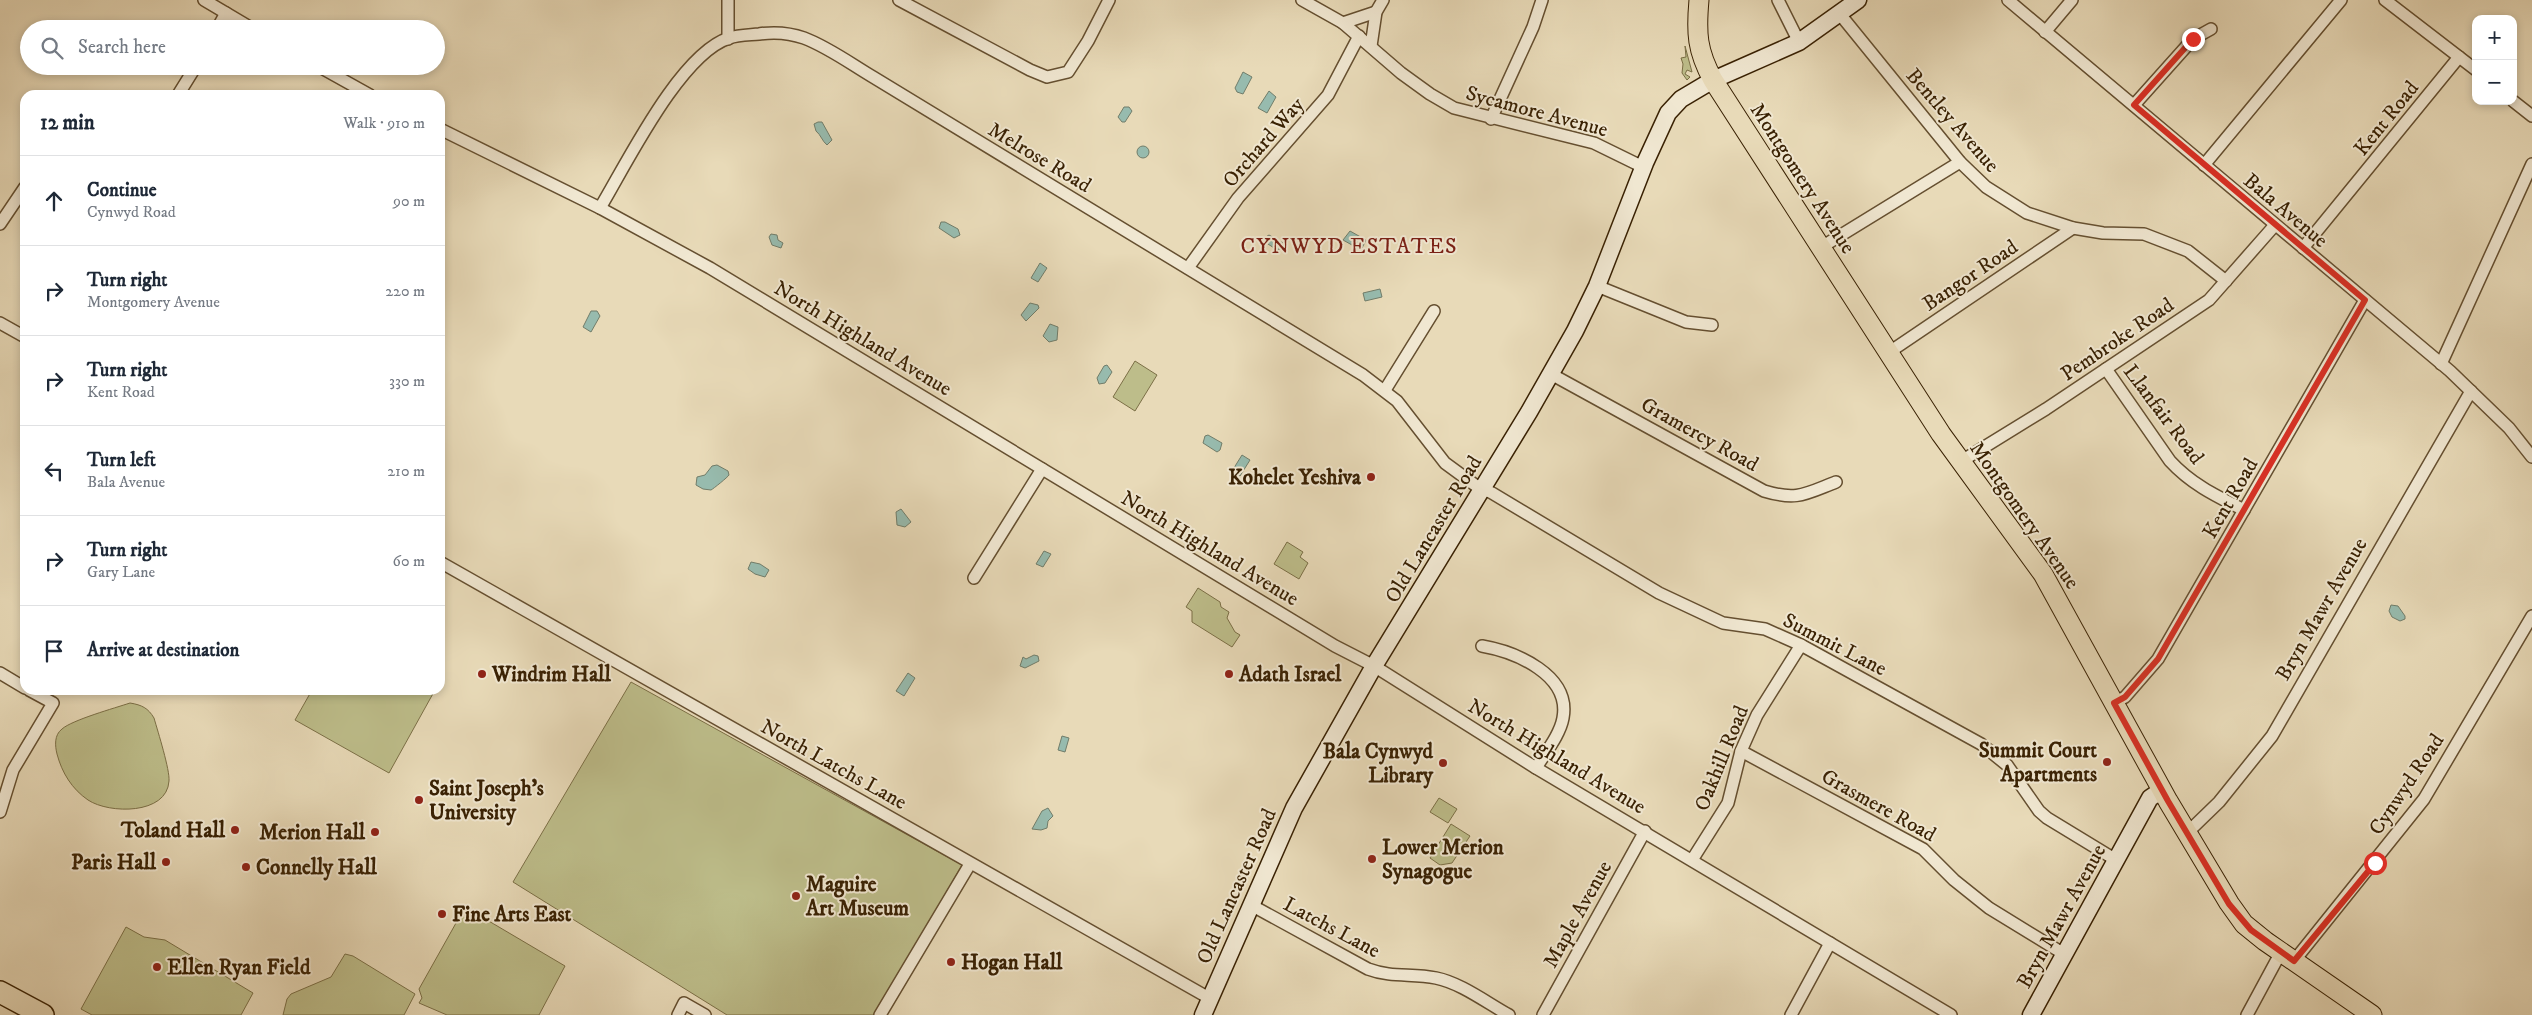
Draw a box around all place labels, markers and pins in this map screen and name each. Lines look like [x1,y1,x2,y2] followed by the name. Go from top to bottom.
[1228,465,1362,491] place label: Kohelet Yeshiva
[1365,471,1377,483] marker: Kohelet Yeshiva
[491,662,611,688] place label: Windrim Hall
[1238,662,1342,688] place label: Adath Israel
[476,668,488,680] marker: Windrim Hall
[1223,668,1235,680] marker: Adath Israel
[1979,738,2097,788] place label: Summit Court Apartments
[1323,739,1434,789] place label: Bala Cynwyd Library
[2101,756,2113,768] marker: Summit Court Apartments
[1437,757,1449,769] marker: Bala Cynwyd Library
[429,776,544,826] place label: Saint Joseph's University
[413,794,425,806] marker: Saint Joseph's University
[120,818,226,844] place label: Toland Hall
[259,820,366,846] place label: Merion Hall
[229,824,241,836] marker: Toland Hall
[369,826,381,838] marker: Merion Hall
[1382,835,1505,885] place label: Lower Merion Synagogue
[71,850,157,876] place label: Paris Hall
[1366,853,1378,865] marker: Lower Merion Synagogue
[256,855,377,881] place label: Connelly Hall
[160,856,172,868] marker: Paris Hall
[240,861,252,873] marker: Connelly Hall
[805,872,909,922] place label: Maguire Art Museum
[790,890,802,902] marker: Maguire Art Museum
[452,902,572,928] place label: Fine Arts East
[436,908,448,920] marker: Fine Arts East
[961,950,1063,976] place label: Hogan Hall
[167,955,311,981] place label: Ellen Ryan Field
[945,956,957,968] marker: Hogan Hall
[151,961,163,973] marker: Ellen Ryan Field

